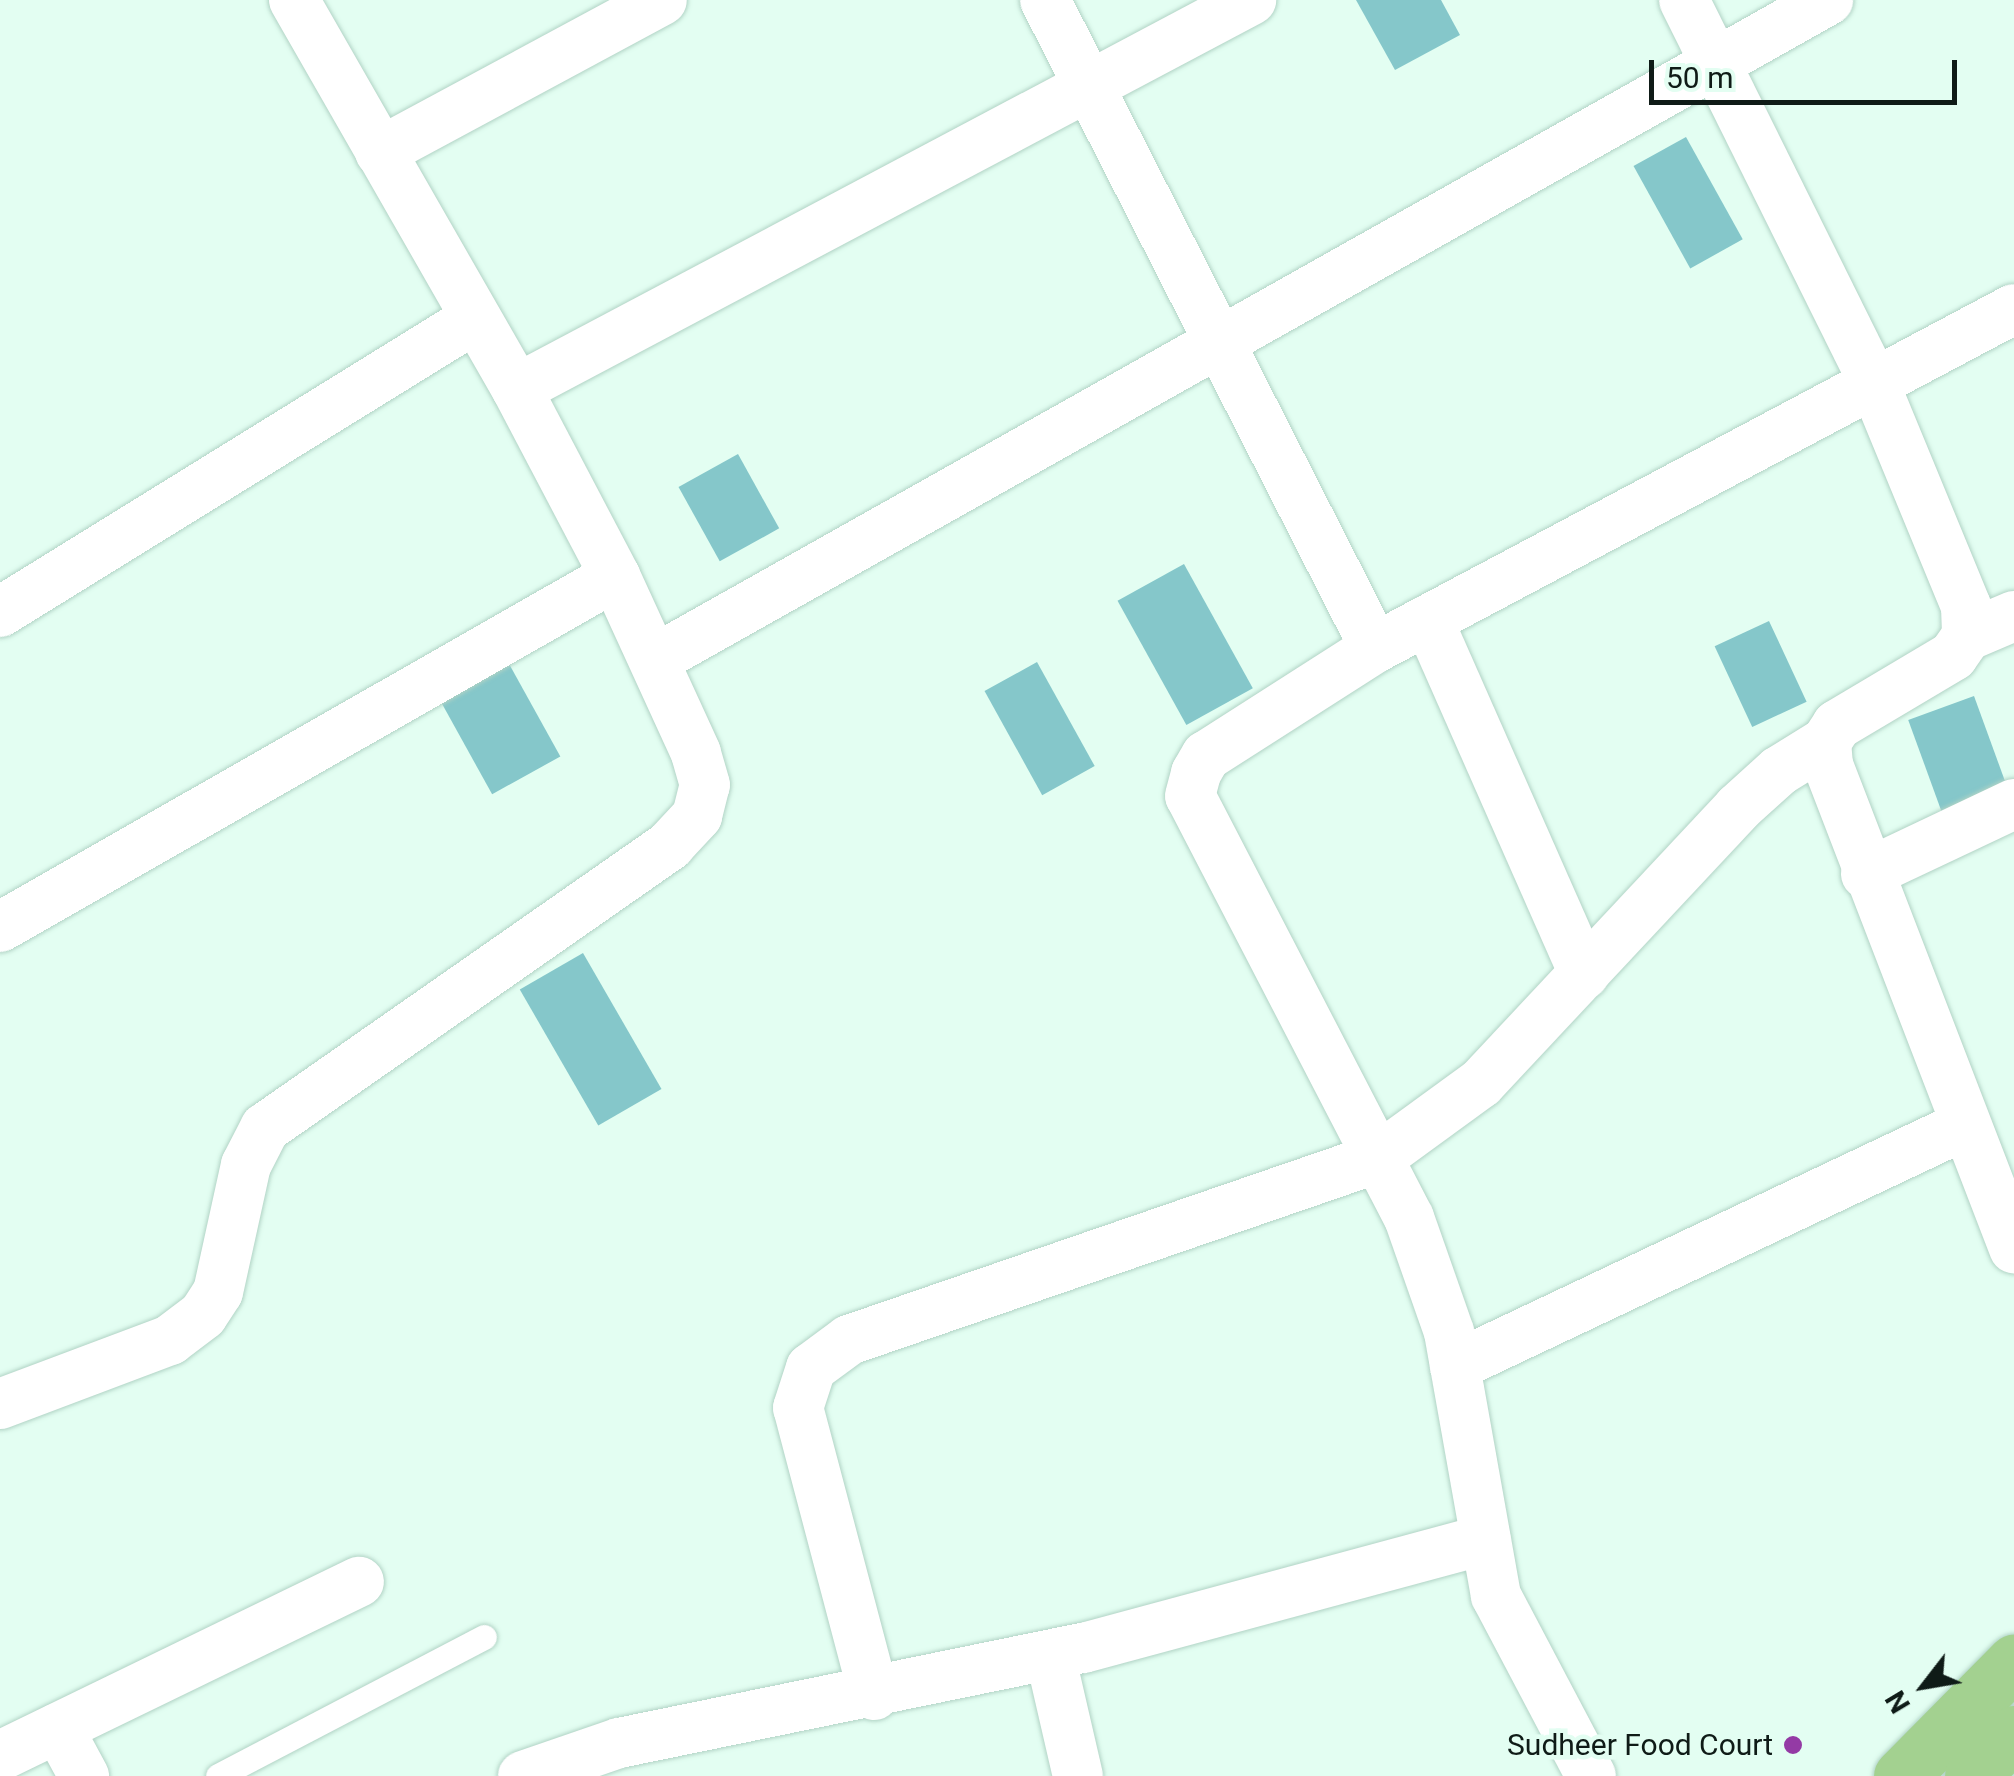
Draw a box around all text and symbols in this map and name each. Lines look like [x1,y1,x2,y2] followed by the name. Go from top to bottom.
[1654,40,1962,102] scale bar
[1666,60,1733,95] text: 50 m
[1874,1636,1974,1736] north arrow
[1879,1685,1917,1719] text: N
[1507,1727,1773,1763] place label: Sudheer Food Court
[1782,1734,1804,1756] marker: Sudheer Food Court

